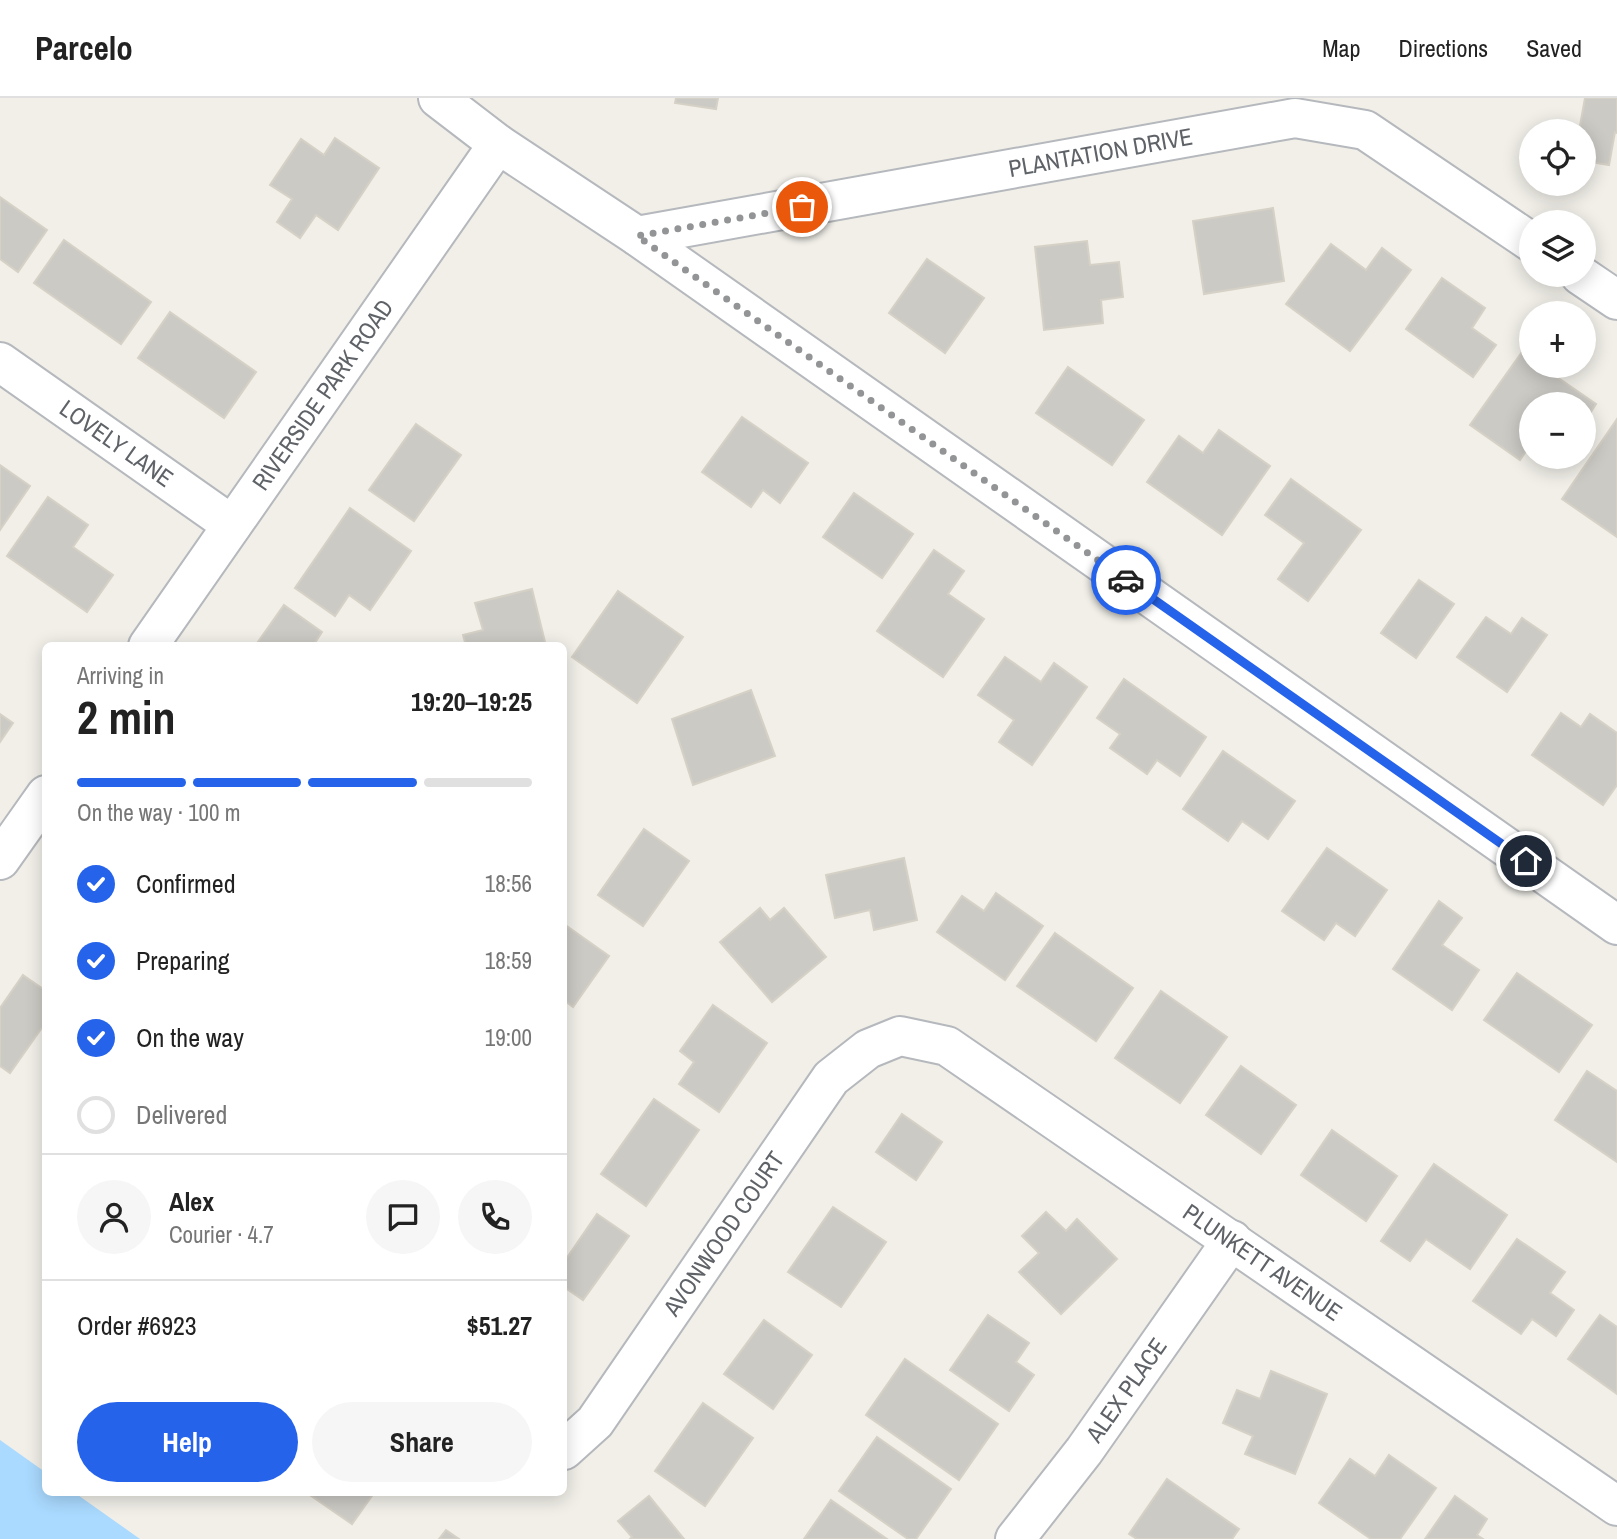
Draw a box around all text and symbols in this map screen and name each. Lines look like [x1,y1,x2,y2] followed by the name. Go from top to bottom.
[35,26,133,70] text: Parcelo
[1322,32,1360,64] text: Map
[1398,32,1488,64] text: Directions
[1526,32,1582,64] text: Saved
[1519,119,1596,469] map controls
[1519,119,1596,196] button: locate
[1006,120,1195,184] street label: PLANTATION DRIVE
[772,177,832,237] pin
[783,188,821,226] icon: bag
[1519,210,1596,287] button: layers
[244,292,400,496] street label: RIVERSIDE PARK ROAD
[1519,301,1596,378] button: +
[54,392,180,494] street label: LOVELY LANE
[1519,392,1596,469] button: −
[1091,545,1161,615] courier
[1107,561,1145,599] icon: car
[77,660,164,691] text: Arriving in
[411,684,532,719] text: 19:20–19:25
[77,686,176,748] text: 2 min
[77,797,241,828] text: On the way · 100 m
[1496,831,1556,891] pin
[1507,842,1545,880] icon: home
[77,865,115,903] icon: check
[136,866,236,901] text: Confirmed
[485,868,532,899] text: 18:56
[77,942,115,980] icon: check
[136,943,230,978] text: Preparing
[485,945,532,976] text: 18:59
[77,1019,115,1057] icon: check
[136,1020,244,1055] text: On the way
[485,1022,532,1053] text: 19:00
[136,1097,227,1132] text: Delivered
[655,1145,791,1323] street label: AVONWOOD COURT
[77,1180,151,1254] button: person
[366,1180,440,1254] button: chat
[458,1180,532,1254] button: phone
[169,1184,214,1219] text: Alex
[1177,1196,1349,1328] street label: PLUNKETT AVENUE
[169,1219,274,1250] text: Courier · 4.7
[77,1308,197,1343] text: Order #6923
[467,1308,532,1343] text: $51.27
[1078,1331,1173,1449] street label: ALEX PLACE
[77,1402,298,1482] button: Help
[312,1402,532,1482] button: Share

